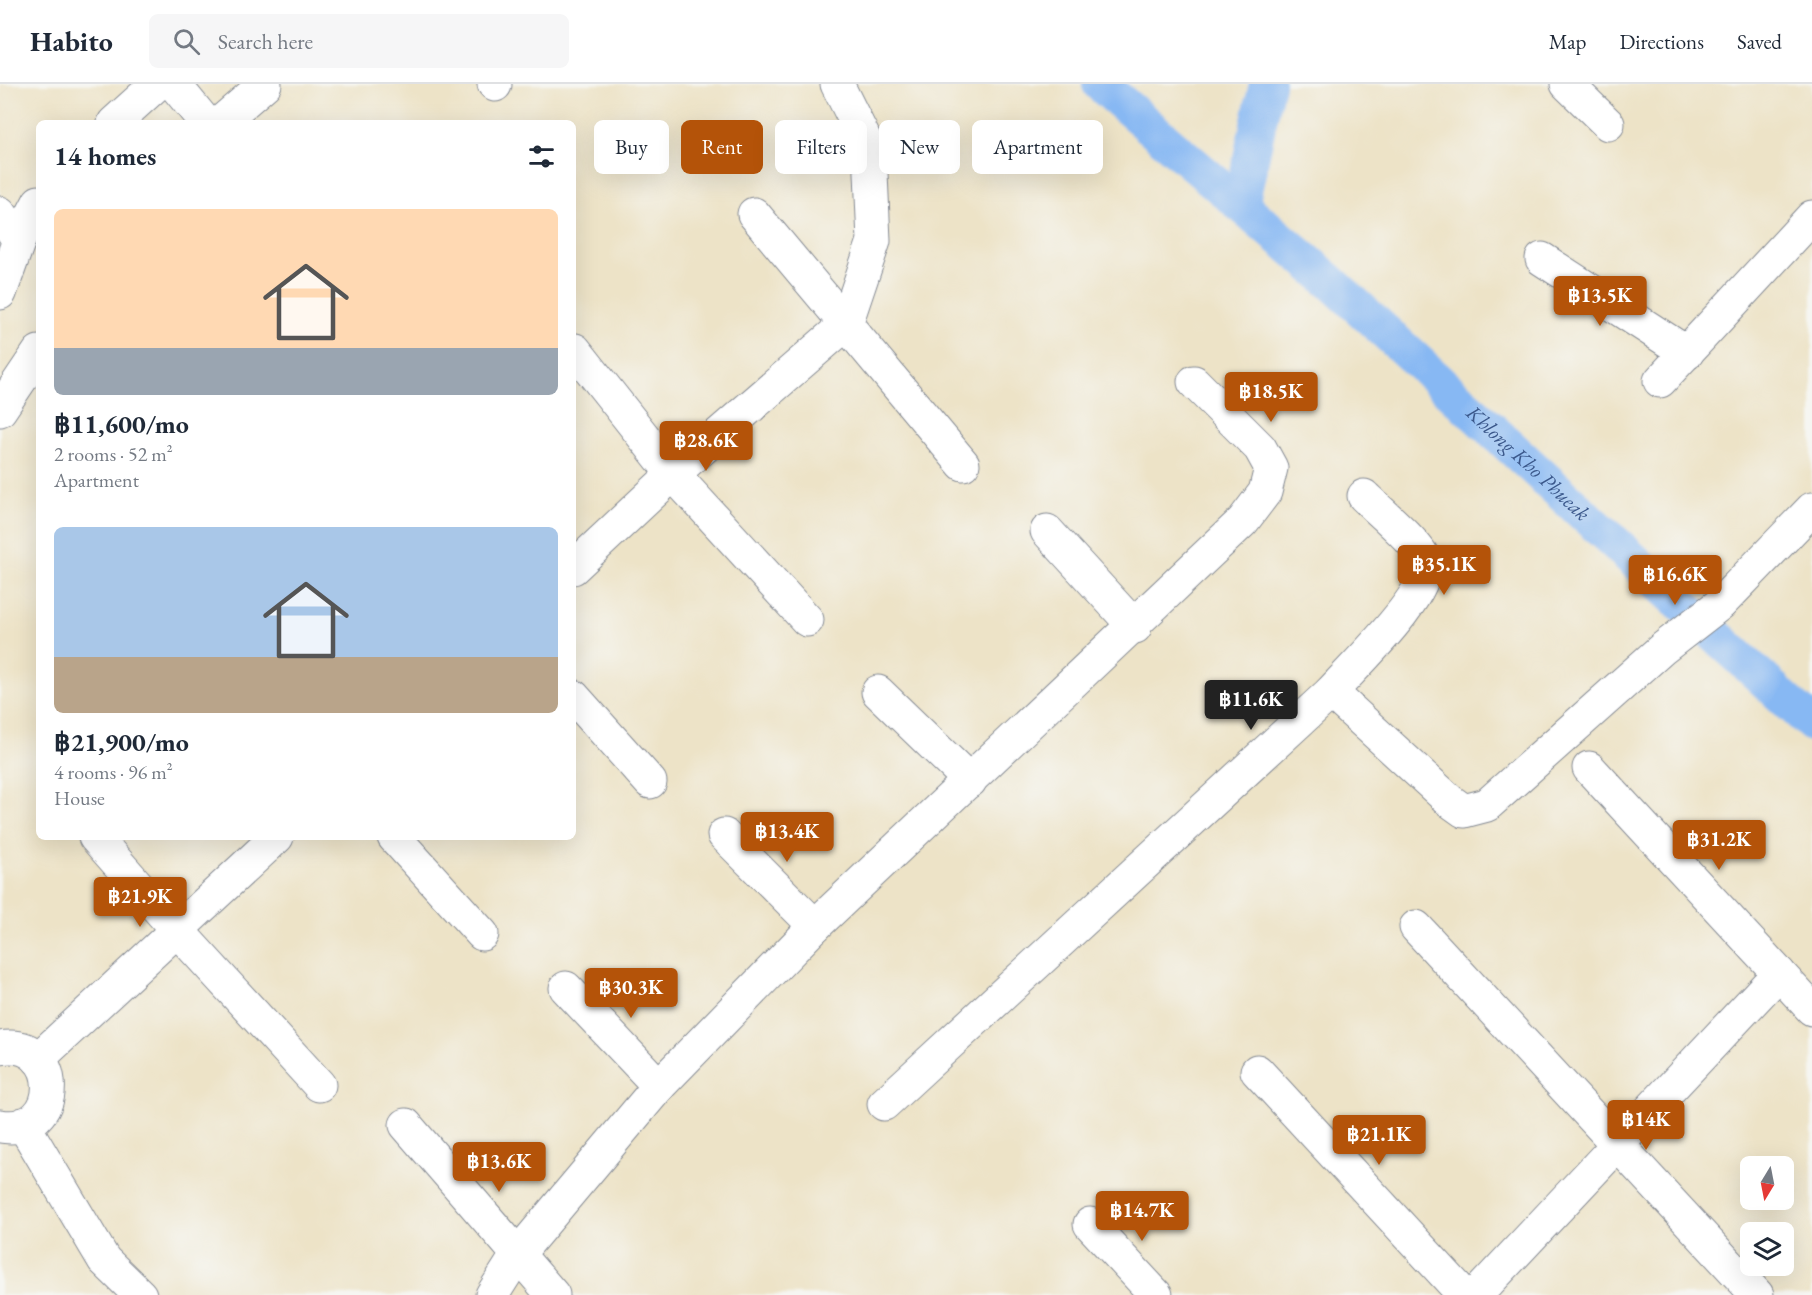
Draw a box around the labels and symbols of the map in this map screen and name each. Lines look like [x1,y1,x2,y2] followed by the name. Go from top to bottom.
[1551,276,1649,327] pin: ฿13.5K
[1222,372,1320,423] pin: ฿18.5K
[1460,398,1596,527] water label: Khlong Kho Phueak
[657,421,755,472] pin: ฿28.6K
[1395,545,1493,596] pin: ฿35.1K
[1626,555,1724,606] pin: ฿16.6K
[1202,680,1300,731] pin: ฿11.6K
[738,812,836,863] pin: ฿13.4K
[1670,820,1768,871] pin: ฿31.2K
[91,877,189,928] pin: ฿21.9K
[582,968,680,1019] pin: ฿30.3K
[1610,1100,1682,1151] pin: ฿14K
[1330,1115,1428,1166] pin: ฿21.1K
[450,1142,548,1193] pin: ฿13.6K
[1740,1156,1794,1210] north arrow
[1093,1191,1191,1242] pin: ฿14.7K

